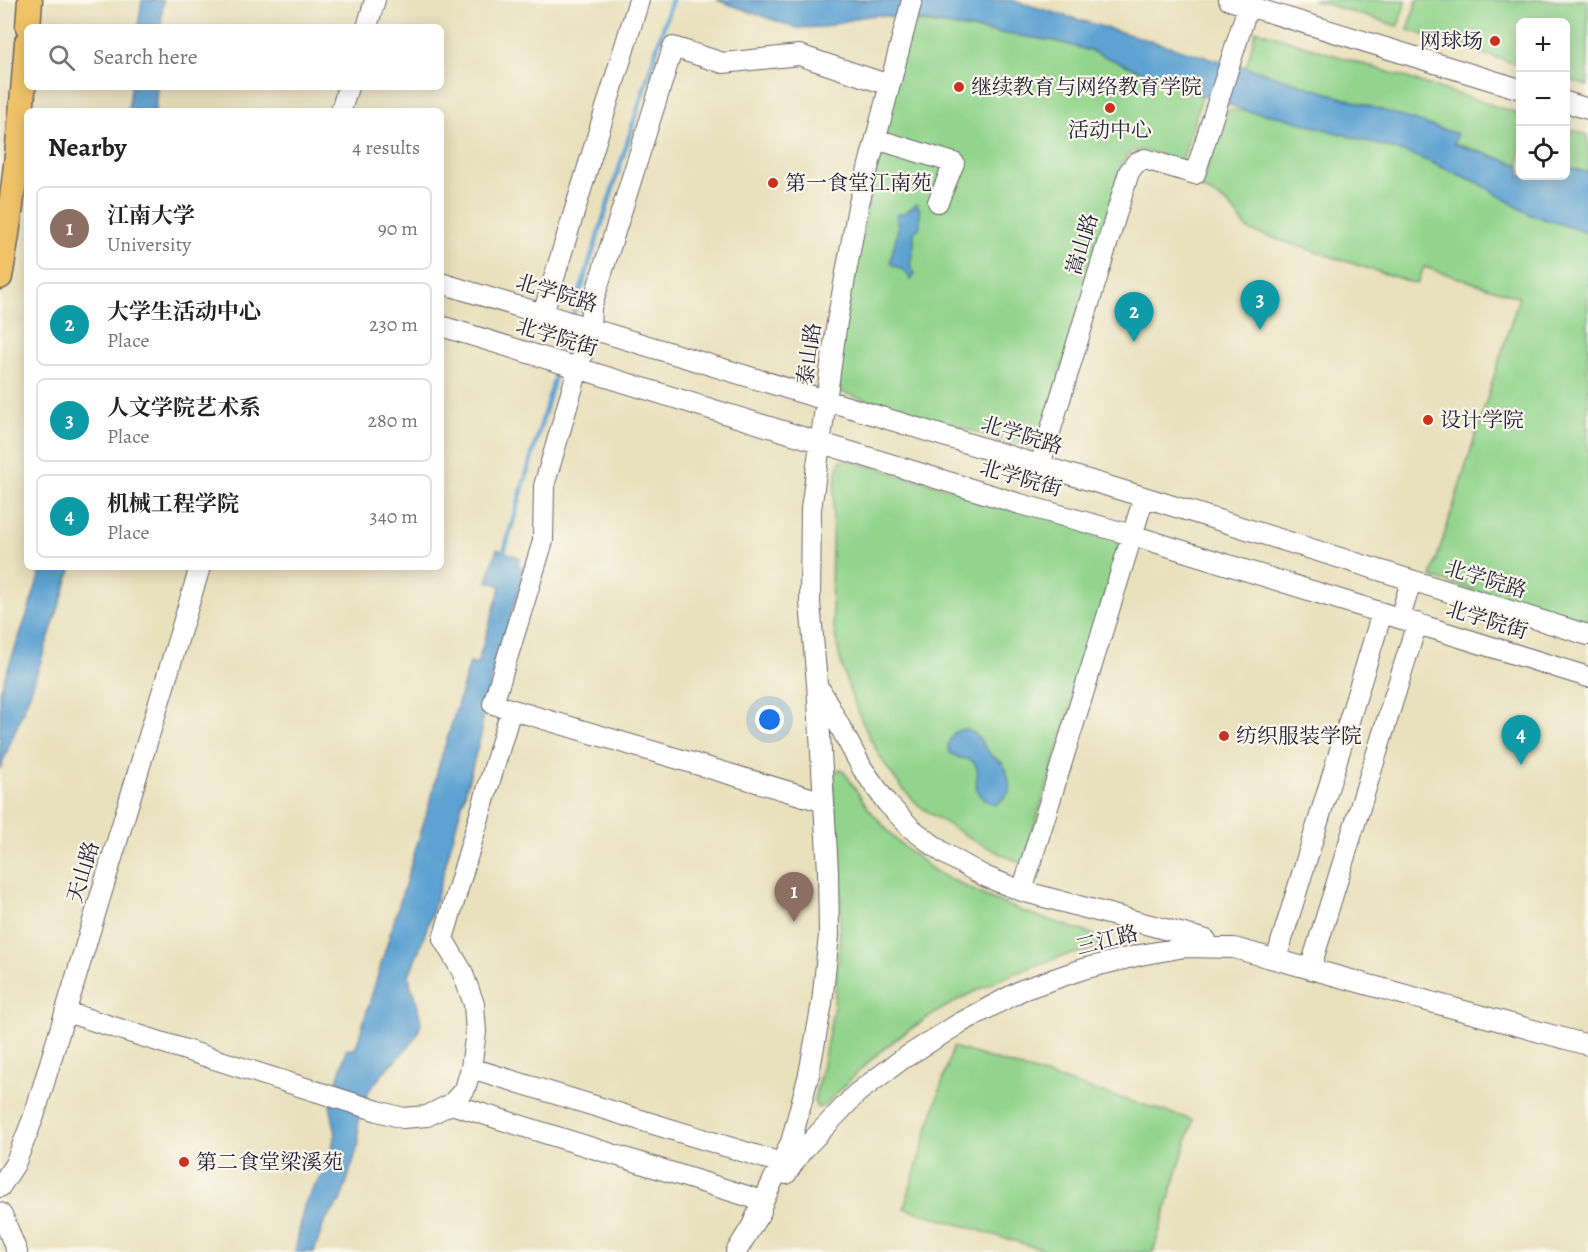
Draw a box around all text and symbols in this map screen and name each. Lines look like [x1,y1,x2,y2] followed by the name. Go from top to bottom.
[1516,18,1570,180] map controls
[1516,18,1570,72] button: +
[24,24,444,90] search box
[1420,27,1483,55] place label: 网球场
[1488,34,1502,48] marker: 网球场
[45,41,78,74] icon: search
[93,42,198,72] text: Search here
[1516,72,1570,126] button: −
[971,73,1202,101] place label: 继续教育与网络教育学院
[952,80,966,94] marker: 继续教育与网络教育学院
[1103,101,1117,115] marker: 活动中心
[1068,116,1152,144] place label: 活动中心
[1516,126,1570,180] button: locate
[48,130,127,165] text: Nearby
[352,134,420,161] text: 4 results
[785,169,932,197] place label: 第一食堂江南苑
[766,176,780,190] marker: 第一食堂江南苑
[107,201,195,231] text: 江南大学
[1059,210,1105,278] street label: 嵩山路
[66,215,73,242] text: 1
[378,215,418,242] text: 90 m
[107,231,191,258] text: University
[513,267,601,319] street label: 北学院路
[1240,280,1280,330] pin: 3
[1114,292,1154,342] pin: 2
[107,297,261,327] text: 大学生活动中心
[65,311,74,338] text: 2
[369,311,418,338] text: 230 m
[513,311,601,363] street label: 北学院街
[791,321,827,387] street label: 泰山路
[107,327,149,354] text: Place
[107,393,261,423] text: 人文学院艺术系
[1440,406,1524,434] place label: 设计学院
[65,407,74,434] text: 3
[368,407,418,434] text: 280 m
[978,409,1066,461] street label: 北学院路
[1421,413,1435,427] marker: 设计学院
[107,423,149,450] text: Place
[977,453,1065,503] street label: 北学院街
[107,489,239,519] text: 机械工程学院
[65,503,74,530] text: 4
[369,503,418,530] text: 340 m
[107,519,149,546] text: Place
[1442,553,1530,605] street label: 北学院路
[1443,594,1531,646] street label: 北学院街
[755,705,784,734] your location
[1502,716,1540,765] pin: 4
[1236,722,1362,750] place label: 纺织服装学院
[1217,729,1231,743] marker: 纺织服装学院
[60,838,106,906] street label: 天山路
[774,872,814,922] pin: 1
[1073,919,1141,961] street label: 三江路
[196,1148,343,1176] place label: 第二食堂梁溪苑
[177,1155,191,1169] marker: 第二食堂梁溪苑

